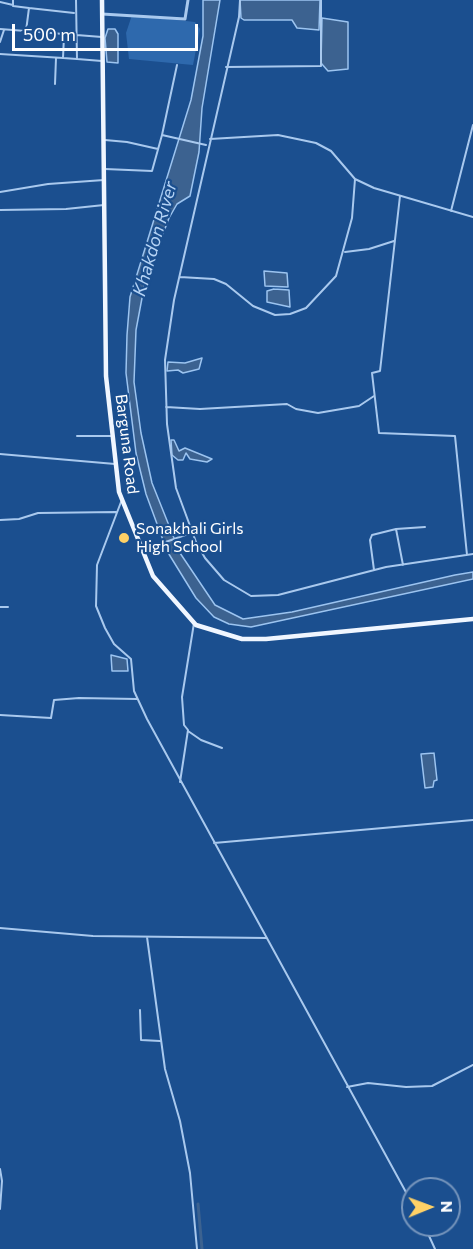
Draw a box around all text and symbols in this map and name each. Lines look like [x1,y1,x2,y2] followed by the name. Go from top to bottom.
[15,12,201,50] scale bar
[23,23,76,45] text: 500 m
[128,179,182,299] water label: Khakdon River
[111,393,143,495] street label: Barguna Road
[136,519,244,557] place label: Sonakhali Girls High School
[117,531,131,545] marker: Sonakhali Girls High School
[401,1177,461,1237] north arrow
[438,1201,457,1213] text: N

